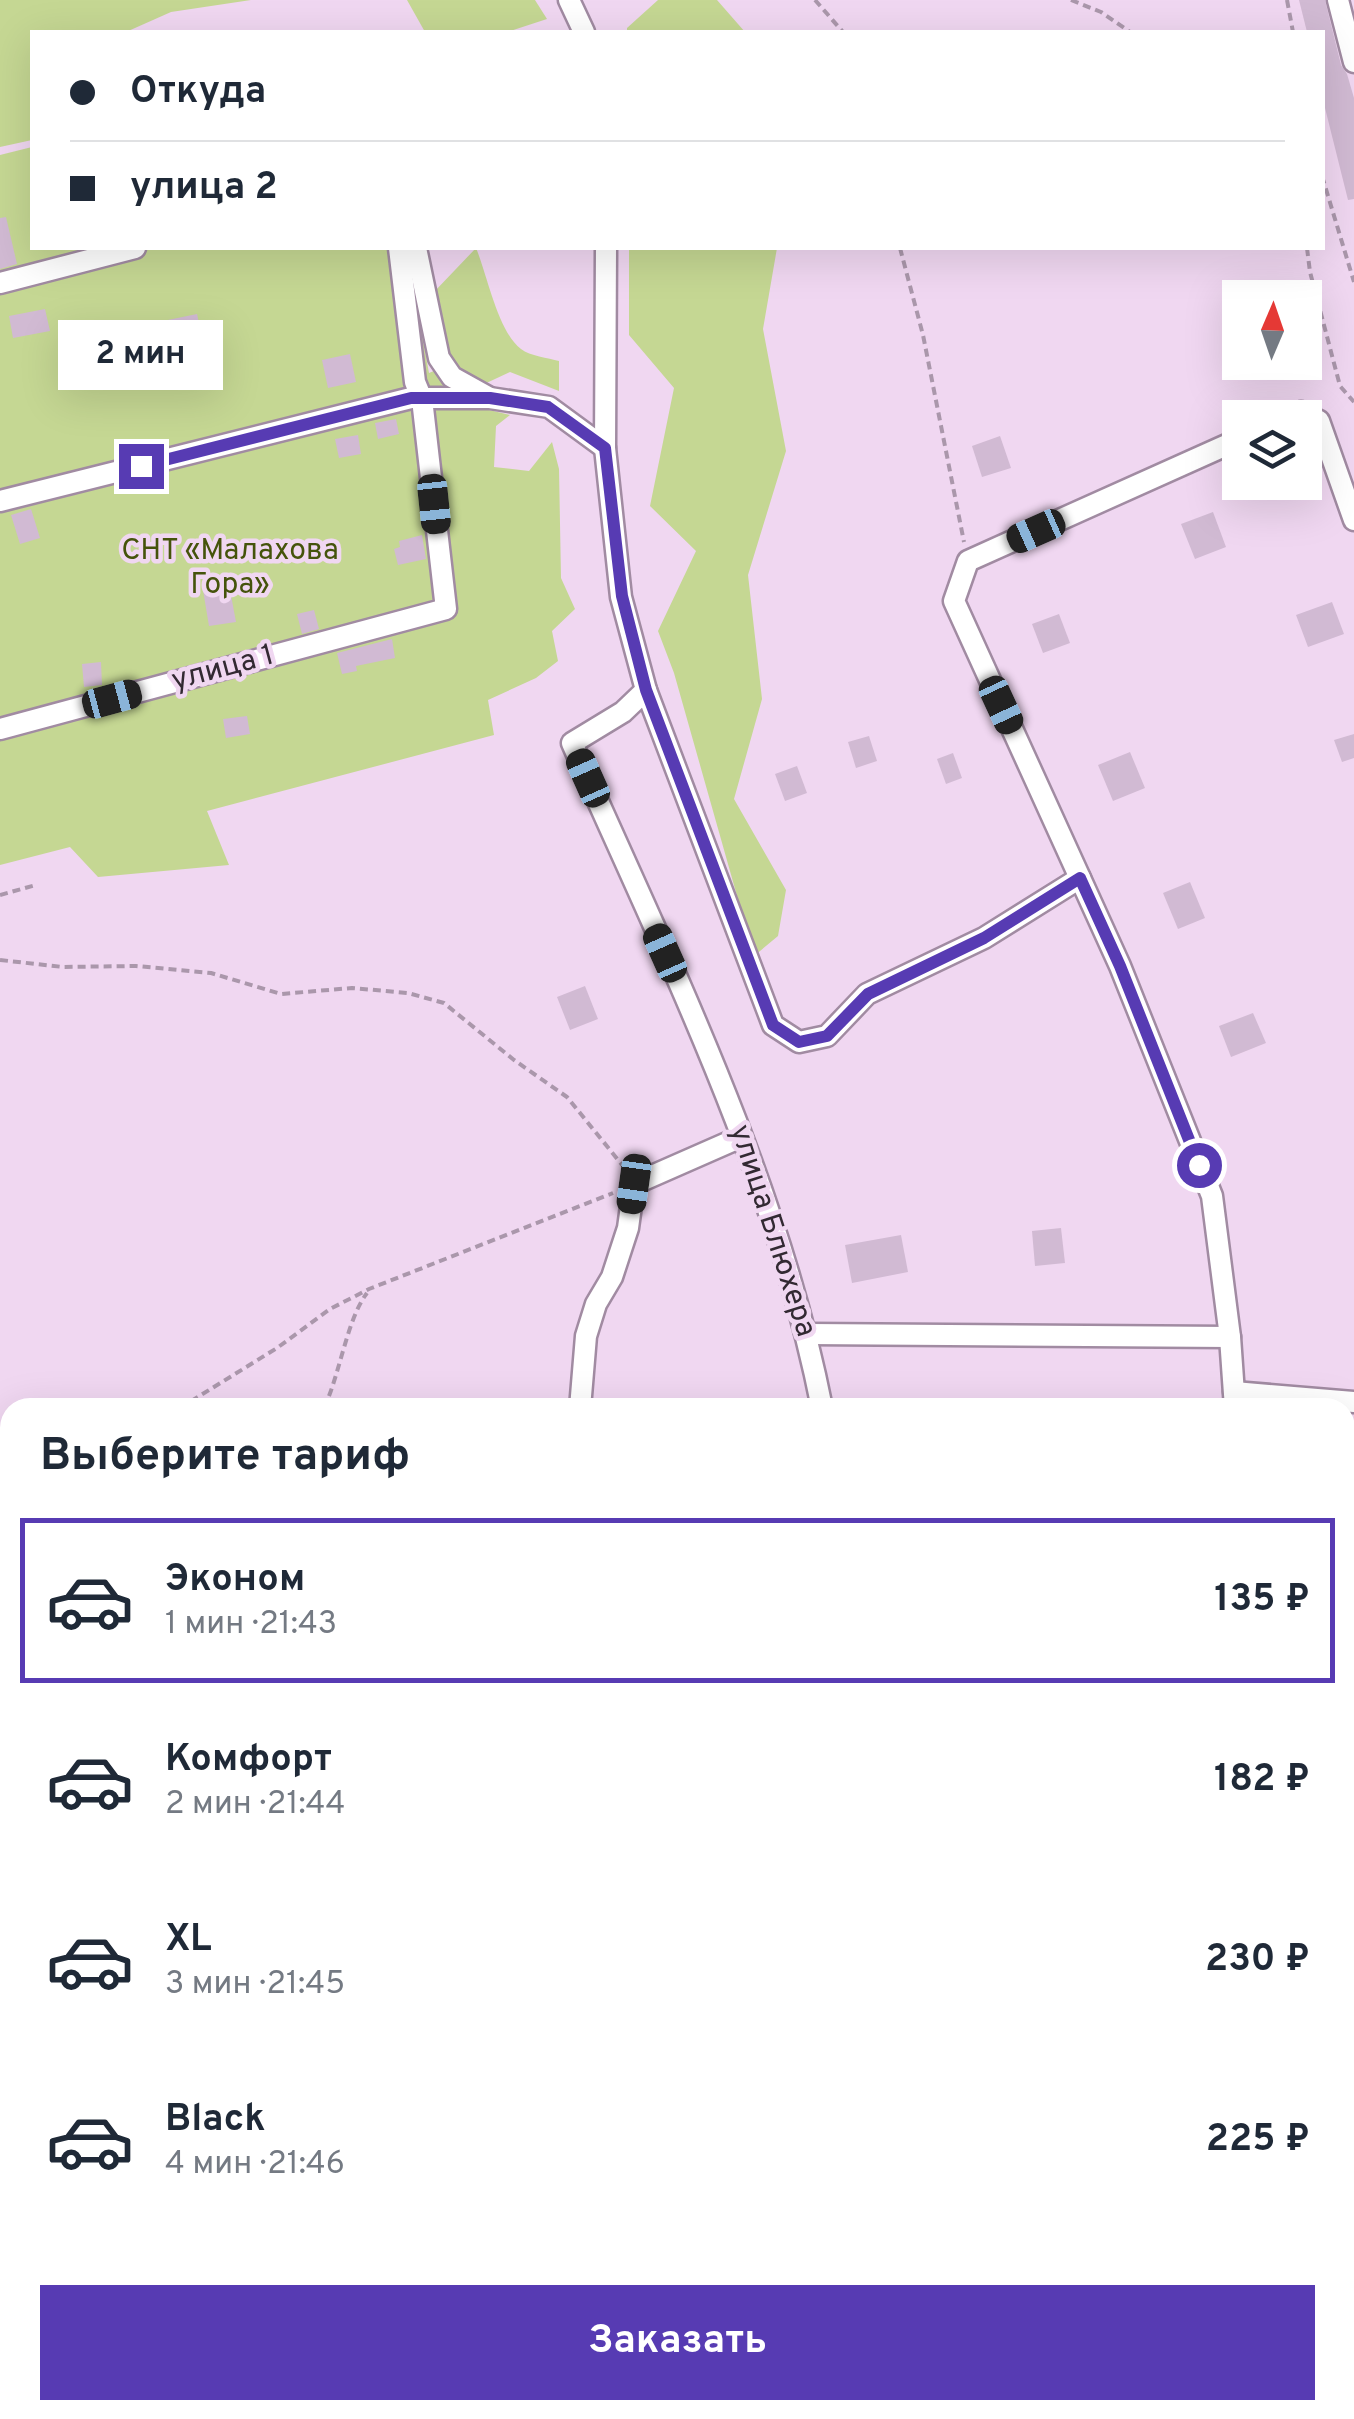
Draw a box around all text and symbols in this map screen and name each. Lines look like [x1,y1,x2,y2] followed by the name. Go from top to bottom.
[130,68,266,117] text: Откуда
[130,164,278,213] text: улица 2
[1222,280,1322,380] north arrow
[1222,280,1322,500] map controls
[58,321,224,391] callout: 2 мин
[96,335,185,375] text: 2 мин
[1222,400,1322,500] button: layers
[119,444,164,489] route end
[416,473,452,535] car
[1002,505,1070,557] car
[121,533,339,604] park label: СНТ «Малахова Гора»
[168,638,278,700] street label: улица 1
[975,671,1027,739] car
[79,677,145,721] car
[562,744,614,812] car
[639,919,691,987] car
[720,1120,824,1342] street label: улица Блюхера
[1177,1143,1222,1188] route start
[615,1152,653,1216] car
[40,1429,410,1486] text: Выберите тариф
[45,1556,135,1646] icon: car
[165,1556,305,1605] text: Эконом
[1214,1576,1310,1625] text: 135 ₽
[165,1605,337,1645] text: 1 мин · 21:43
[45,1736,135,1826] icon: car
[165,1736,332,1785] text: Комфорт
[1214,1756,1310,1805] text: 182 ₽
[165,1785,345,1825] text: 2 мин · 21:44
[45,1916,135,2006] icon: car
[165,1916,212,1965] text: XL
[1205,1936,1310,1985] text: 230 ₽
[165,1965,345,2005] text: 3 мин · 21:45
[45,2096,135,2186] icon: car
[165,2096,265,2145] text: Black
[1206,2116,1310,2165] text: 225 ₽
[165,2145,345,2185] text: 4 мин · 21:46
[40,2285,1315,2400] button: Заказать

